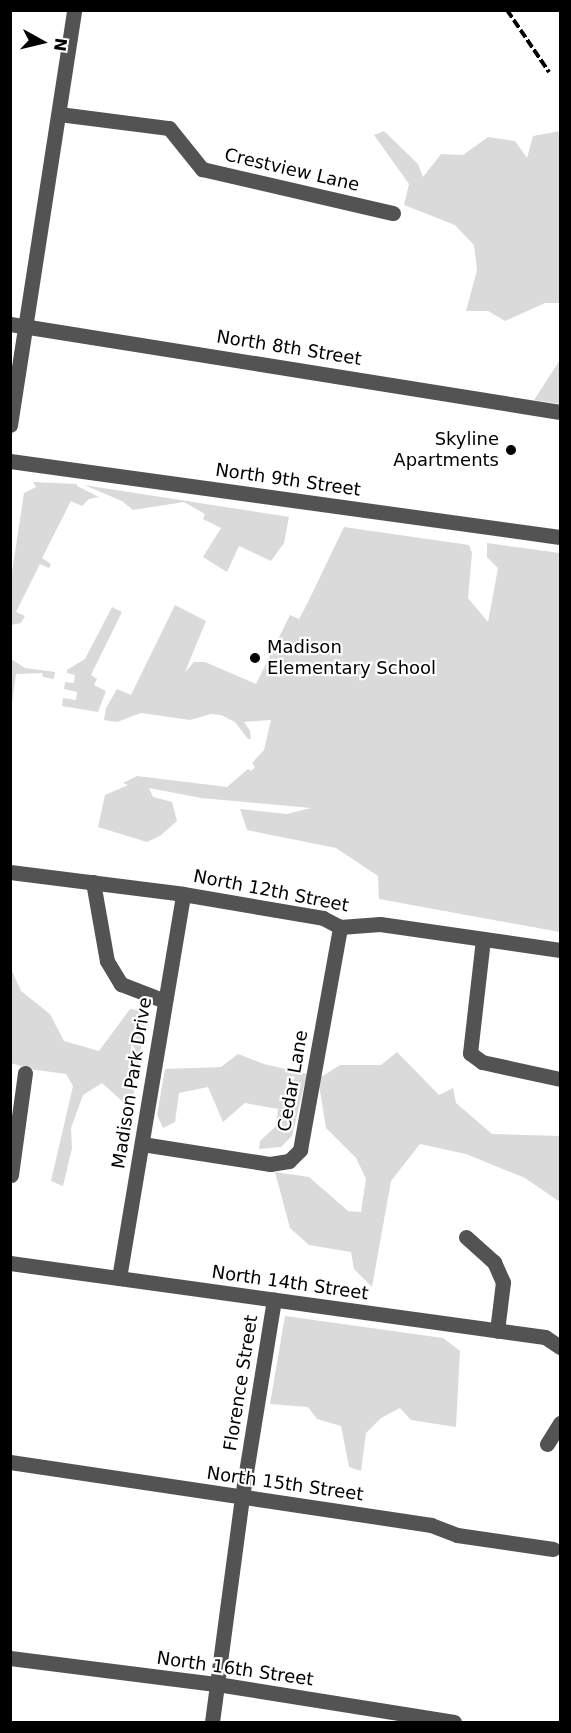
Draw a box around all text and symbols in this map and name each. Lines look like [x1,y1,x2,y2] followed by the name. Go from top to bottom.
[12,12,72,72] north arrow
[50,37,71,53] text: N
[222,144,362,196] street label: Crestview Lane
[215,326,363,370] street label: North 8th Street
[393,429,499,472] place label: Skyline Apartments
[504,443,518,457] marker: Skyline Apartments
[214,459,362,501] street label: North 9th Street
[267,637,436,680] place label: Madison Elementary School
[248,651,262,665] marker: Madison Elementary School
[191,865,351,917] street label: North 12th Street
[108,996,156,1170] street label: Madison Park Drive
[273,1029,313,1133] street label: Cedar Lane
[210,1261,370,1305] street label: North 14th Street
[220,1314,262,1452] street label: Florence Street
[205,1462,365,1506] street label: North 15th Street
[155,1647,315,1691] street label: North 16th Street

